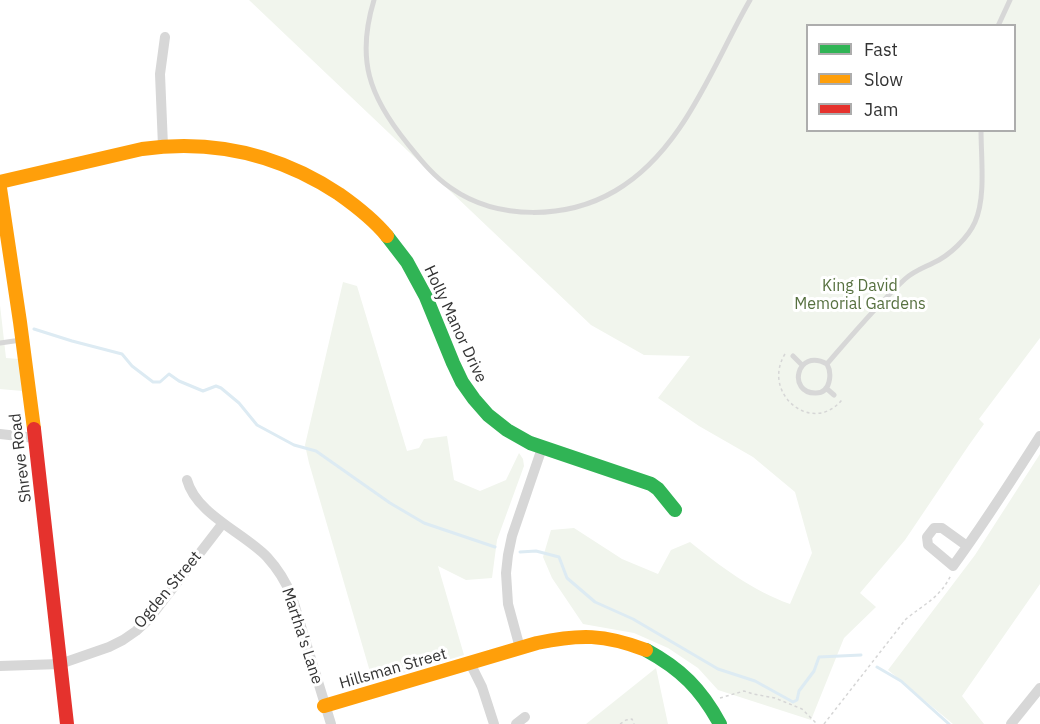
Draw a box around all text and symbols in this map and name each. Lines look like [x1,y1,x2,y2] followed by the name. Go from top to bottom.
[806,24,1016,132] legend
[864,38,898,61] text: Fast
[864,68,903,91] text: Slow
[864,98,899,121] text: Jam
[419,262,491,386] street label: Holly Manor Drive
[794,276,926,314] park label: King David Memorial Gardens
[6,412,36,504] street label: Shreve Road
[130,548,206,632] street label: Ogden Street
[277,585,327,687] street label: Martha's Lane
[337,644,449,694] street label: Hillsman Street

